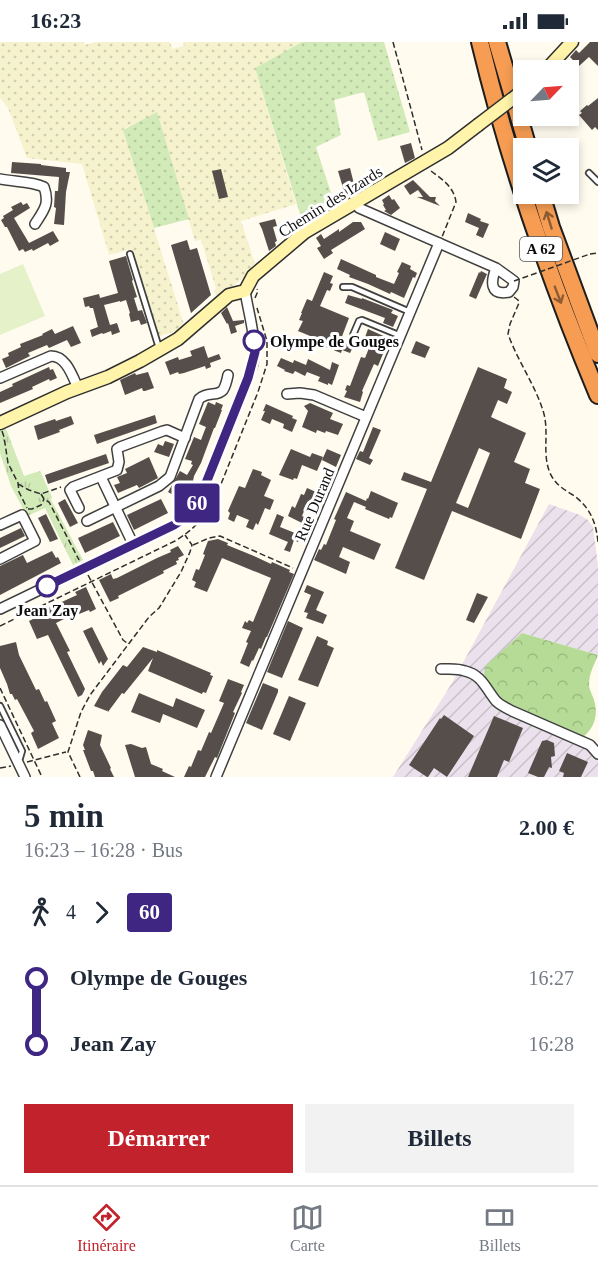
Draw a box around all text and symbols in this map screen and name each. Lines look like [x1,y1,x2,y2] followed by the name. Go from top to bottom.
[30,8,81,33] text: 16:23
[513,60,579,126] north arrow
[513,60,579,204] map controls
[513,138,579,204] button: layers
[275,163,385,240] street label: Chemin des Izards
[543,211,554,230] one-way arrow
[520,237,562,261] road number: A 62
[553,285,564,304] one-way arrow
[243,330,265,352] marker: Olympe de Gouges
[270,333,399,351] place label: Olympe de Gouges
[291,465,337,543] street label: Rue Durand
[170,484,224,522] line badge: 60
[187,491,208,515] text: 60
[36,575,58,597] marker: Jean Zay
[16,602,78,620] place label: Jean Zay
[24,798,104,834] text: 5 min
[519,815,574,840] text: 2.00 €
[24,839,183,861] text: 16:23 – 16:28 · Bus
[24,896,57,929] icon: walk
[85,896,118,929] icon: forward
[139,900,160,924] text: 60
[66,901,76,923] text: 4
[70,965,247,990] text: Olympe de Gouges
[528,967,574,989] text: 16:27
[70,1031,156,1056] text: Jean Zay
[528,1033,574,1055] text: 16:28
[24,1104,293,1173] button: Démarrer
[305,1104,574,1173] button: Billets
[77,1201,136,1255] tab: Itinéraire
[290,1201,325,1255] tab: Carte
[479,1201,521,1255] tab: Billets

